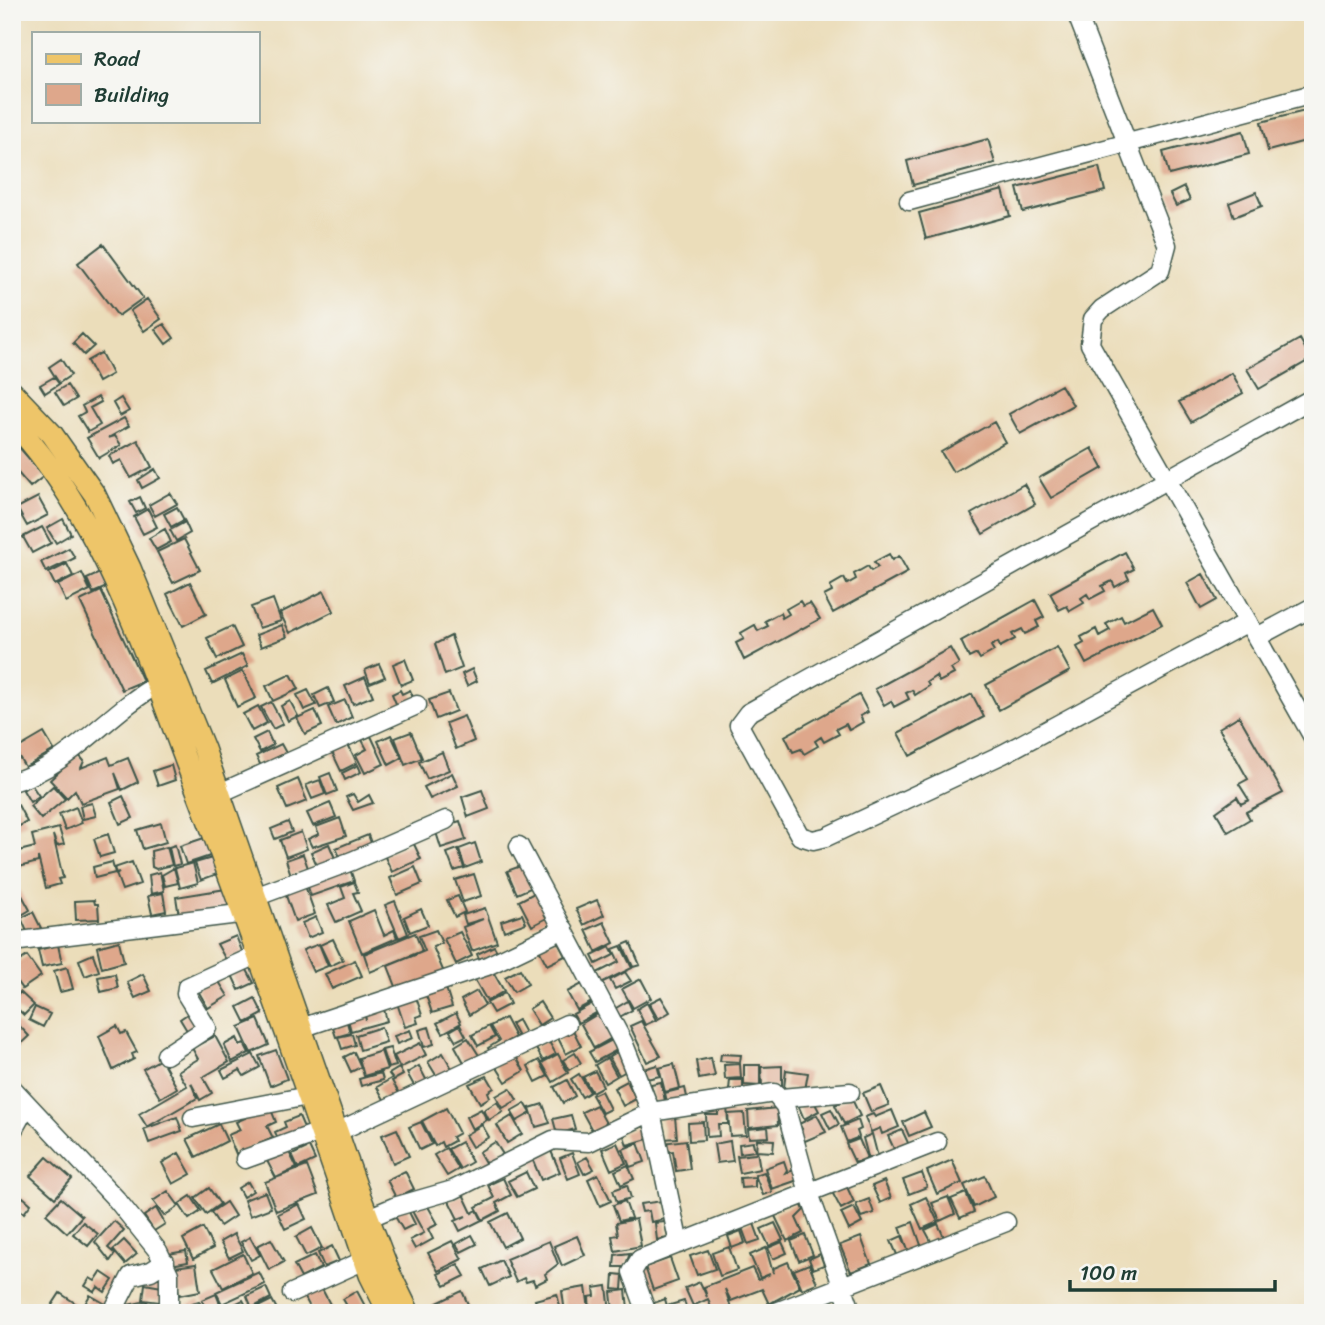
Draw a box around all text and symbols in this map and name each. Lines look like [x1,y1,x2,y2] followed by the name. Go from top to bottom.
[32,32,259,122] legend
[94,40,141,78] text: Road
[94,76,170,114] text: Building
[1070,1248,1274,1292] scale bar
[1080,1254,1137,1292] text: 100 m

